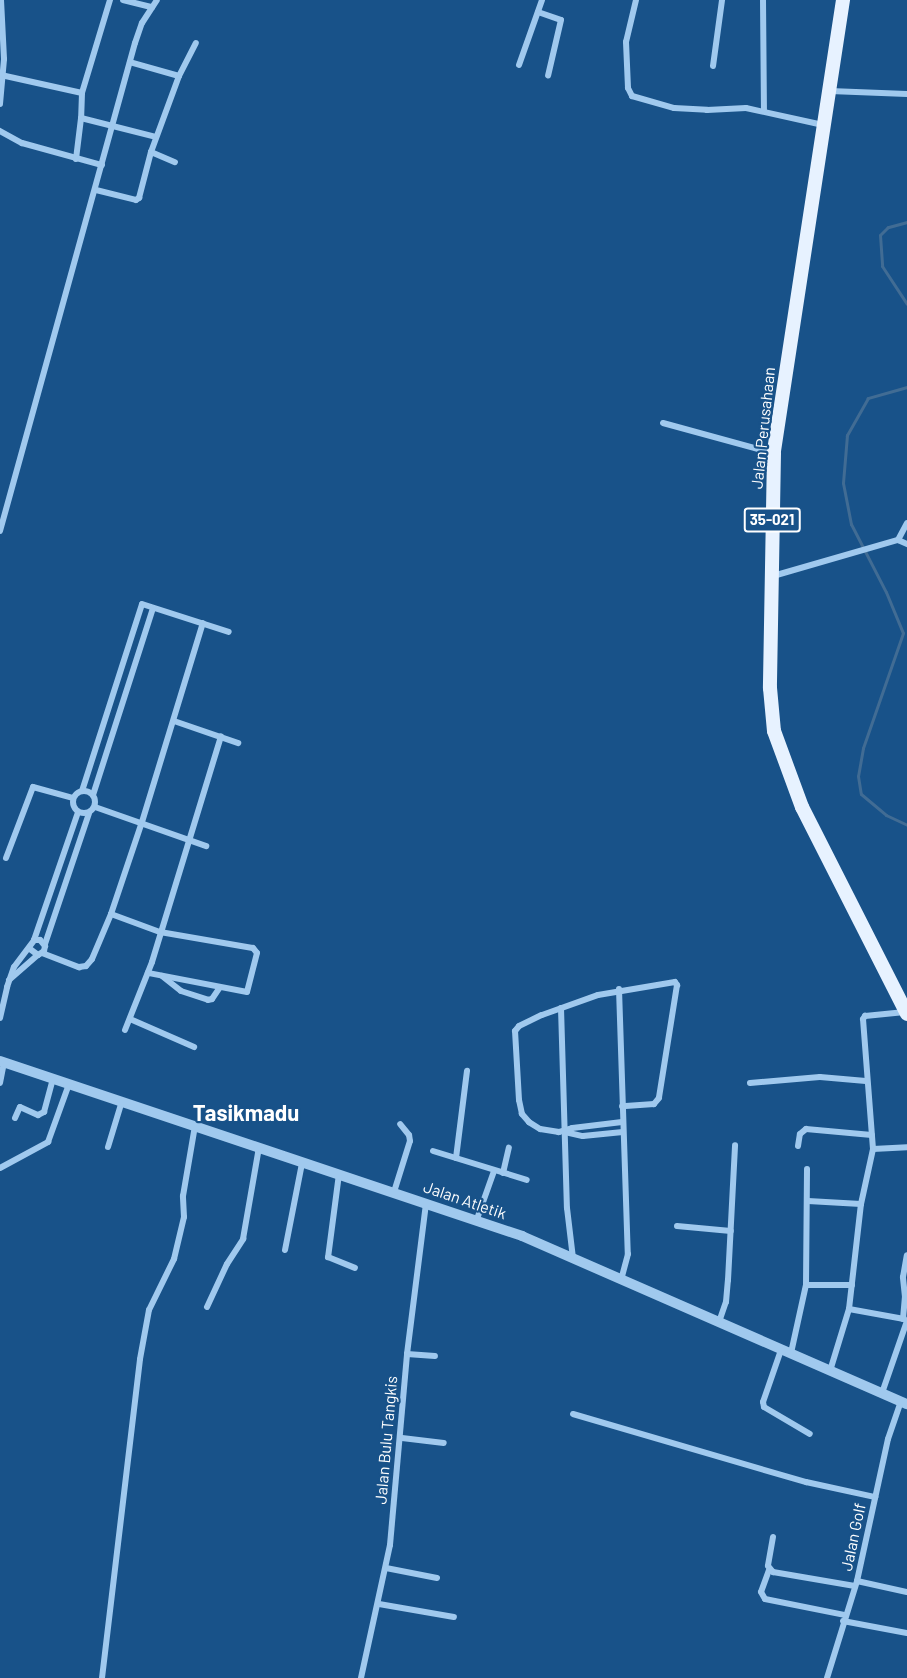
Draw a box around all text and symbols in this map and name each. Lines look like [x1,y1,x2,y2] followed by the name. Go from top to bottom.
[747,366,779,490] street label: Jalan Perusahaan
[744,508,800,532] road number: 35-021
[193,1100,299,1126] district label: Tasikmadu
[421,1177,509,1223] street label: Jalan Atletik
[371,1375,401,1505] street label: Jalan Bulu Tangkis
[836,1501,870,1573] street label: Jalan Golf

